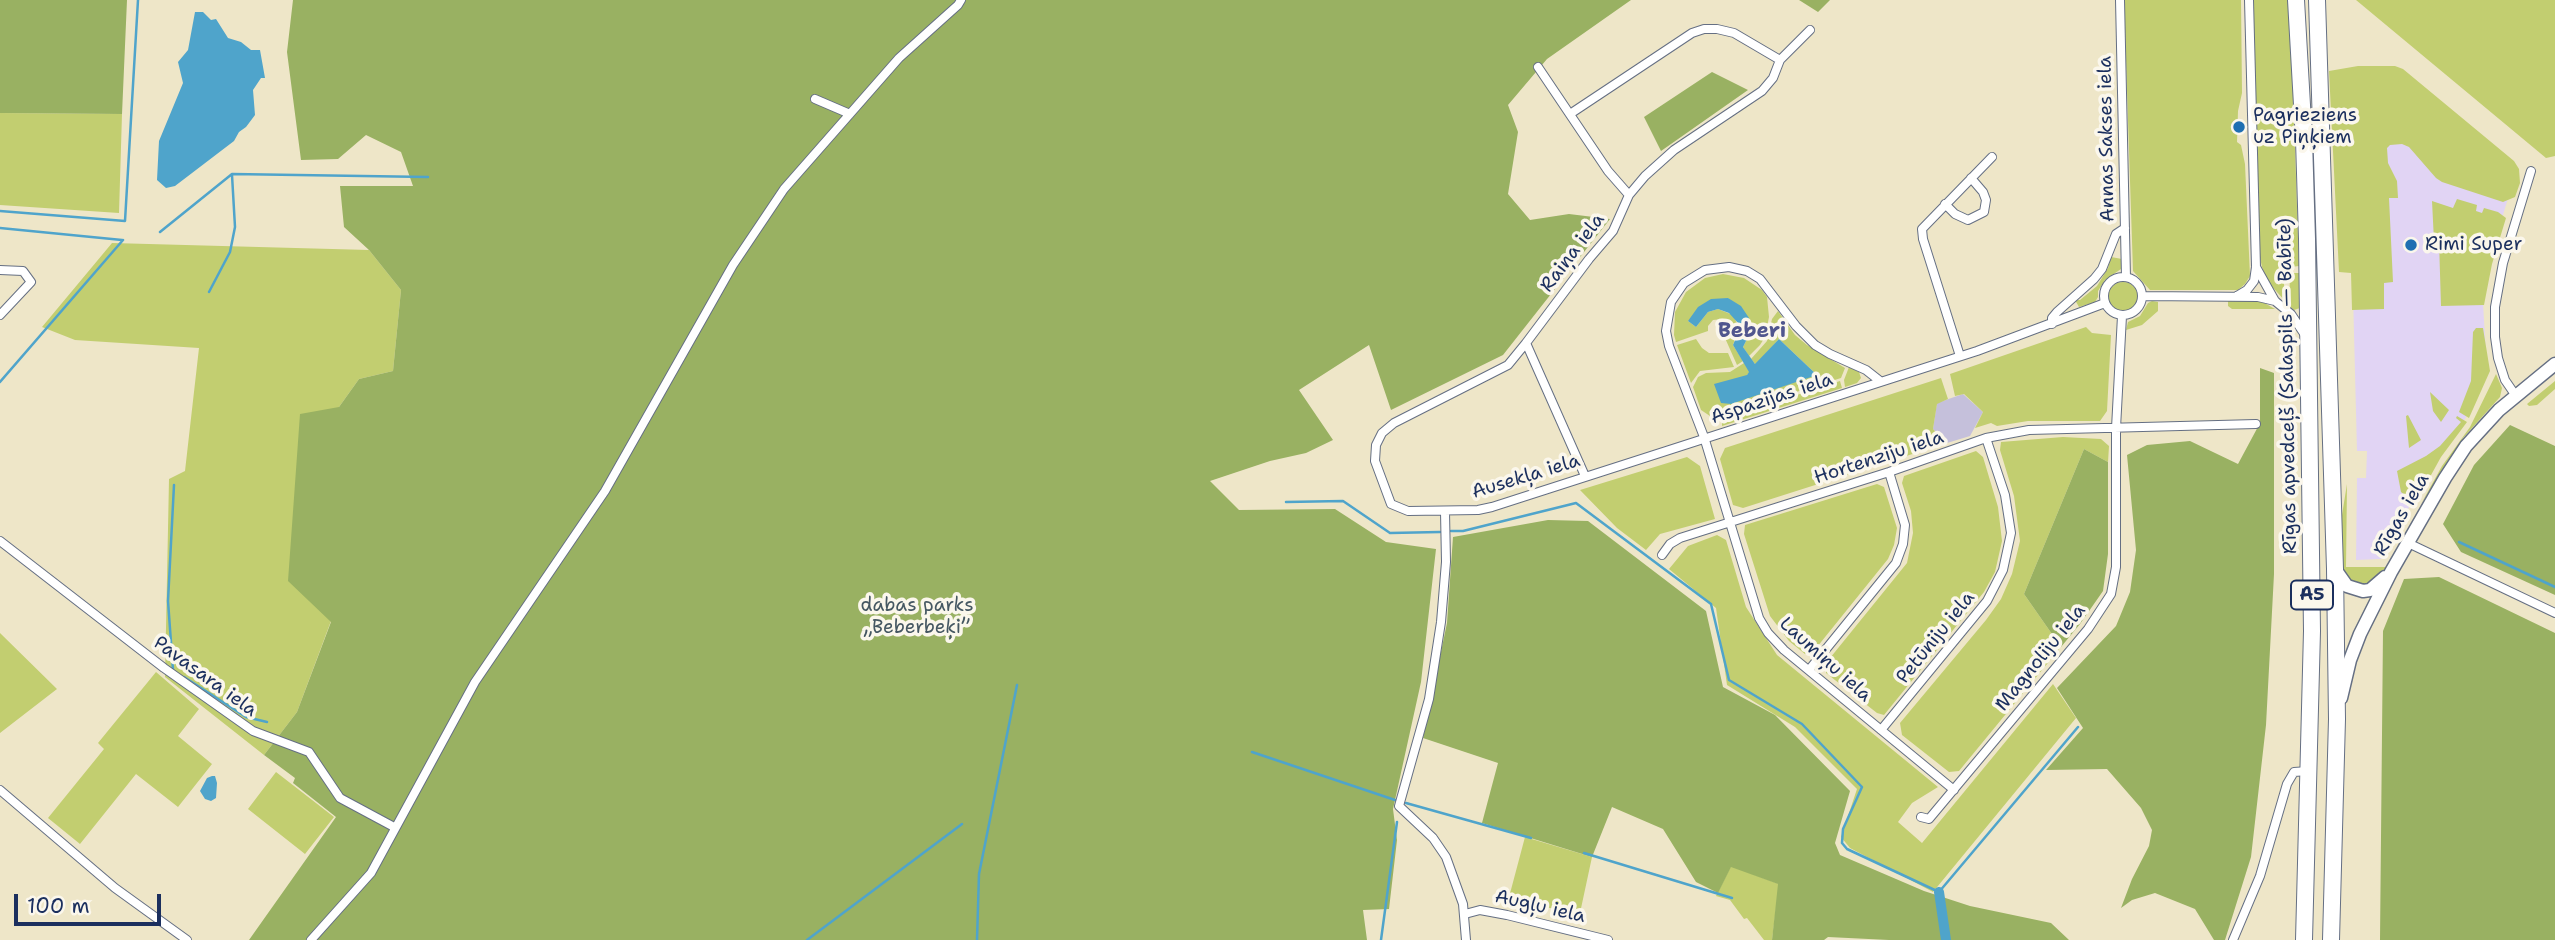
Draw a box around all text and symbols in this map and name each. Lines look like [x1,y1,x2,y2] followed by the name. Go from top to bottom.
[2094,56,2120,222] street label: Annas Sakses iela
[2253,105,2357,149] place label: Pagrieziens uz Piņķiem
[2231,119,2247,135] marker: Pagrieziens uz Piņķiem
[1536,209,1610,297] street label: Raiņa iela
[2274,218,2302,554] street label: Rīgas apvedceļš (Salaspils — Babīte)
[2425,234,2522,256] place label: Rimi Super
[2403,237,2419,253] marker: Rimi Super
[1718,319,1786,345] district label: Beberi
[1708,368,1836,430] street label: Aspazijas iela
[1811,426,1947,490] street label: Hortenziju iela
[1469,450,1583,504] street label: Ausekļa iela
[2369,470,2435,560] street label: Rīgas iela
[2291,580,2333,610] road number: A5
[1892,587,1980,689] street label: Petūniju iela
[860,595,974,639] park label: dabas parks „Beberbeķi”
[1991,600,2091,716] street label: Magnoliju iela
[1774,613,1876,707] street label: Laumiņu iela
[149,632,261,722] street label: Pavasara iela
[18,880,164,924] scale bar
[1493,886,1587,928] street label: Augļu iela
[27,892,90,920] text: 100 m

